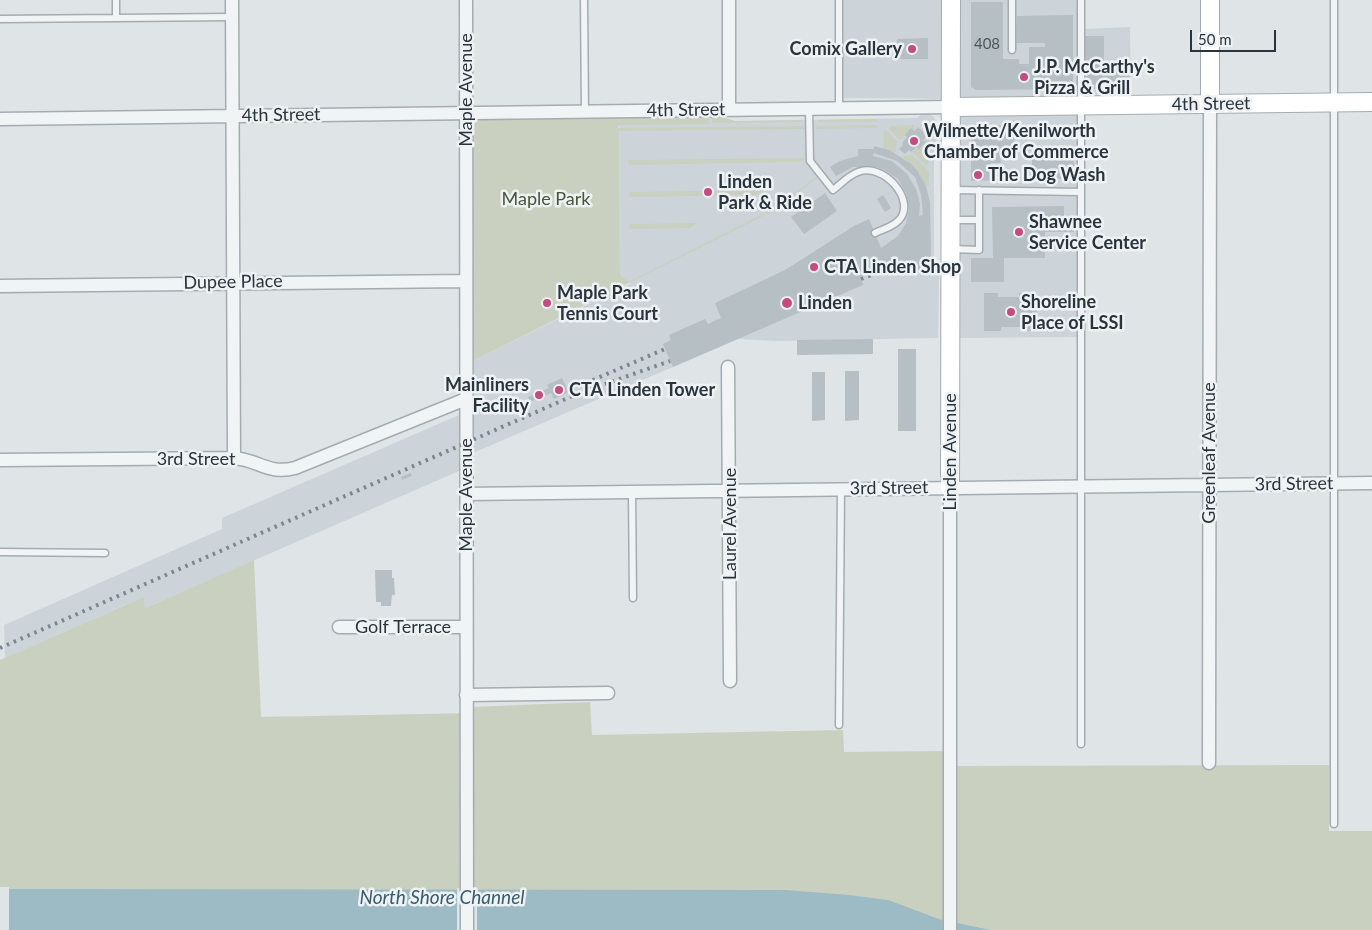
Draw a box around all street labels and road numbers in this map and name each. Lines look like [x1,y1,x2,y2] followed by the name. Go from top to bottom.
[455,33,477,147] street label: Maple Avenue
[1171,93,1251,115] street label: 4th Street
[646,99,726,121] street label: 4th Street
[241,104,321,126] street label: 4th Street
[183,270,283,294] street label: Dupee Place
[1198,382,1220,524] street label: Greenleaf Avenue
[939,393,961,511] street label: Linden Avenue
[455,438,477,552] street label: Maple Avenue
[157,448,235,470] street label: 3rd Street
[719,468,741,580] street label: Laurel Avenue
[1254,473,1334,495] street label: 3rd Street
[849,477,929,499] street label: 3rd Street
[355,616,451,638] street label: Golf Terrace

